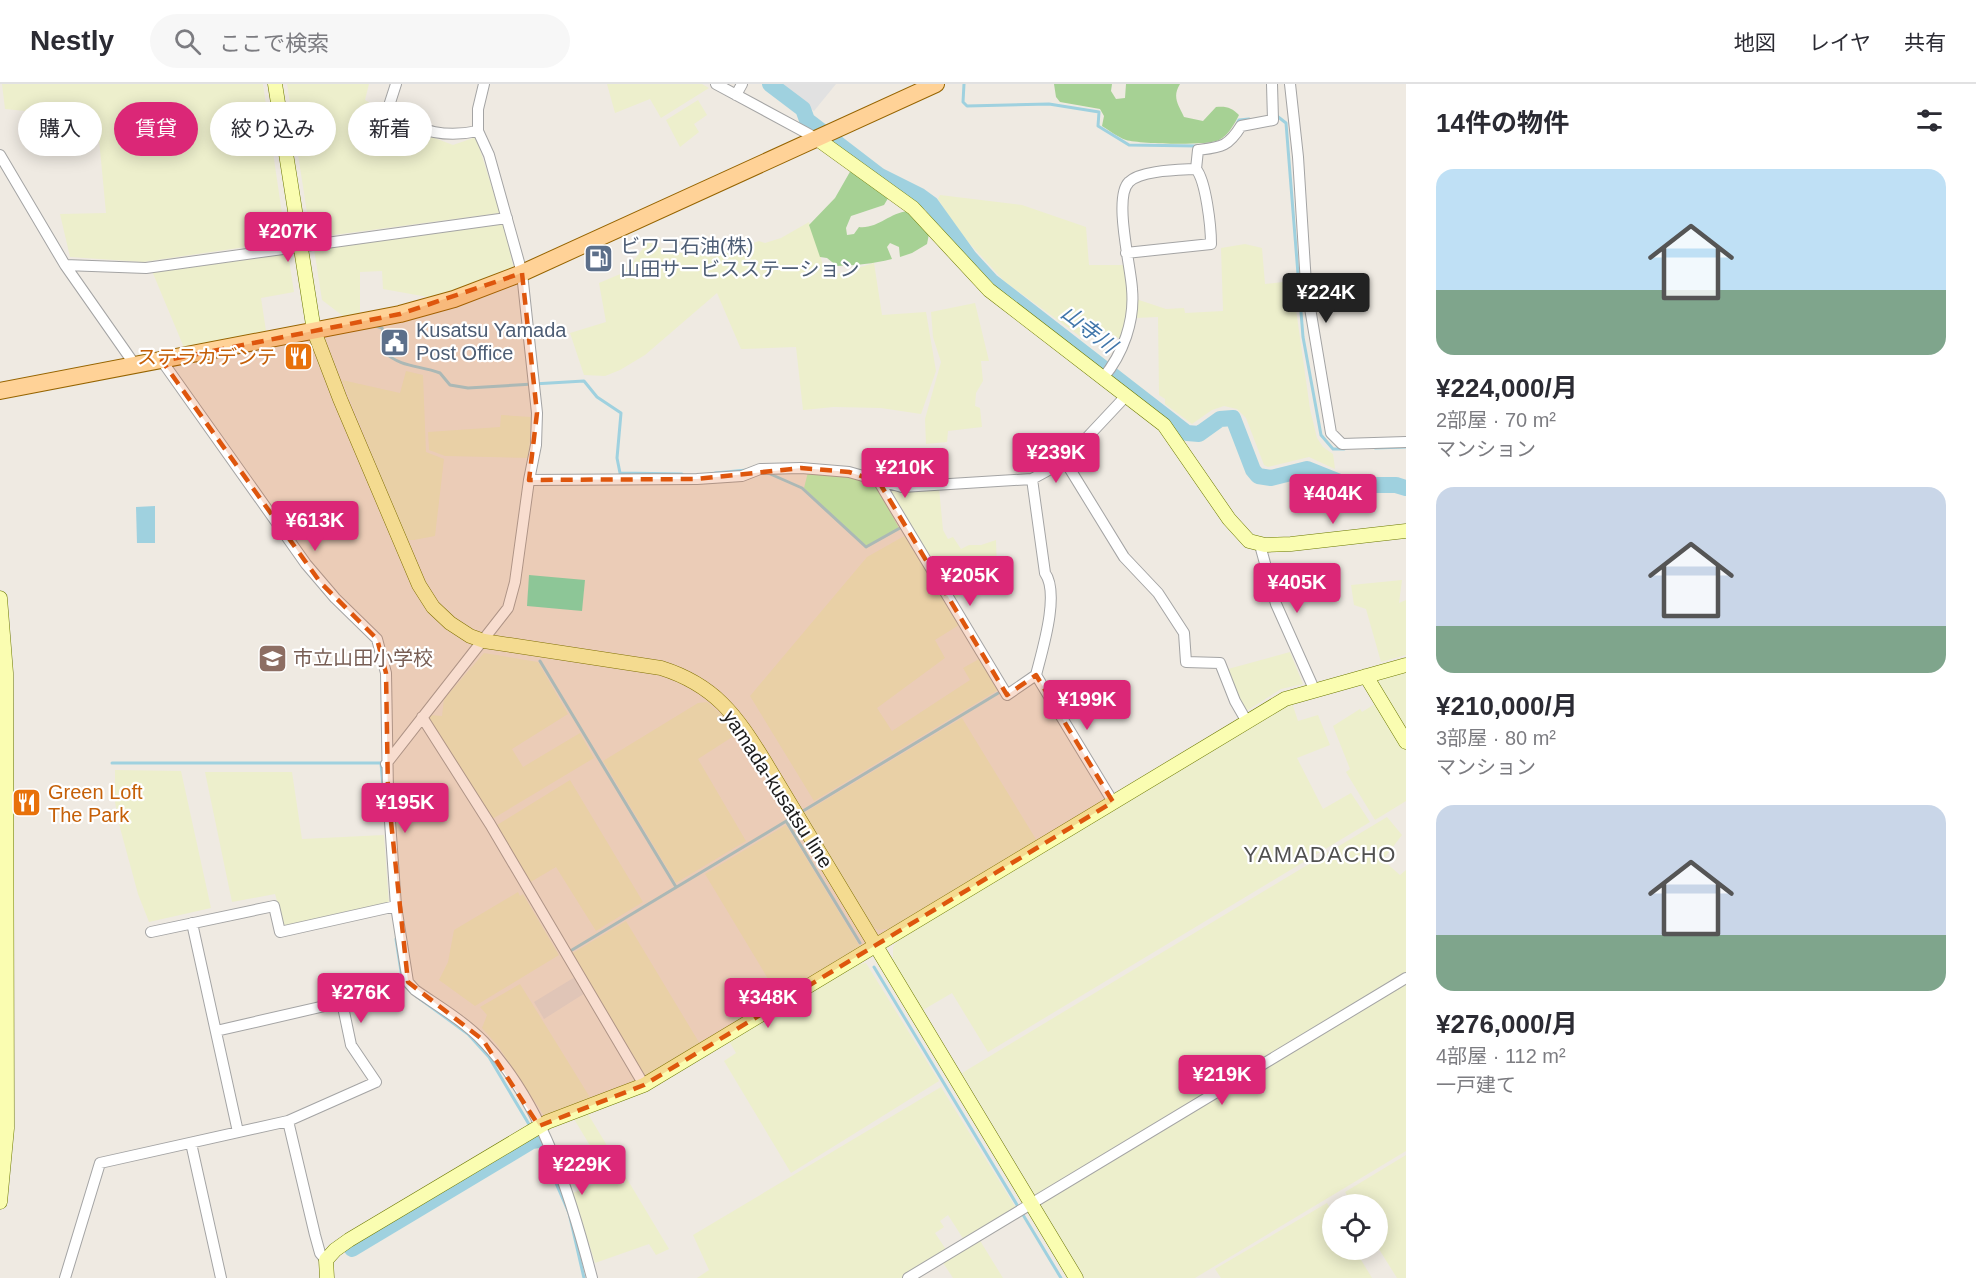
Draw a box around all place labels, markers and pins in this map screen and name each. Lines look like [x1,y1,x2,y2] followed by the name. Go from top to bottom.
[246,212,330,263] pin: ¥207K
[620,235,860,280] place label: ビワコ石油(株) 山田サービスステーション
[583,242,615,274] fuel station icon: ビワコ石油(株) 山田サービスステーション
[1284,273,1368,324] pin: ¥224K
[416,319,567,364] place label: Kusatsu Yamada Post Office
[379,326,411,358] public building icon: Kusatsu Yamada Post Office
[282,341,314,373] restaurant icon: ステラカデンテ
[137,346,277,368] place label: ステラカデンテ
[1014,433,1098,484] pin: ¥239K
[863,448,947,499] pin: ¥210K
[1291,474,1375,525] pin: ¥404K
[273,501,357,552] pin: ¥613K
[928,556,1012,607] pin: ¥205K
[1255,563,1339,614] pin: ¥405K
[256,642,288,674] school or university icon: 市立山田小学校
[293,647,433,669] place label: 市立山田小学校
[1045,680,1129,731] pin: ¥199K
[48,781,143,826] place label: Green Loft The Park
[363,783,447,834] pin: ¥195K
[11,787,43,819] restaurant icon: Green Loft The Park
[319,973,403,1024] pin: ¥276K
[726,978,810,1029] pin: ¥348K
[1180,1055,1264,1106] pin: ¥219K
[540,1145,624,1196] pin: ¥229K

